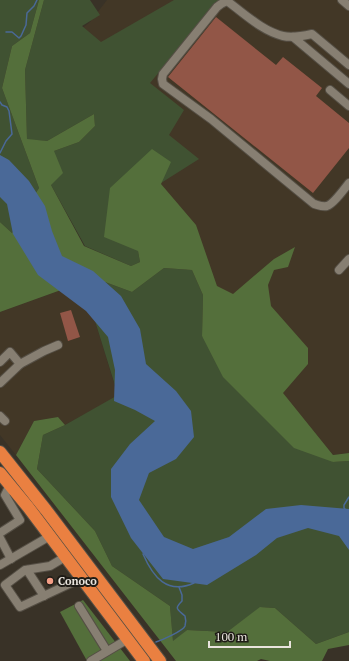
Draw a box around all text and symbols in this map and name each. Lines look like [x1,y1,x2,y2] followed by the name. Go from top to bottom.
[58,574,97,588] place label: Conoco
[45,576,55,586] marker: Conoco
[209,623,290,649] scale bar
[215,629,248,644] text: 100 m

